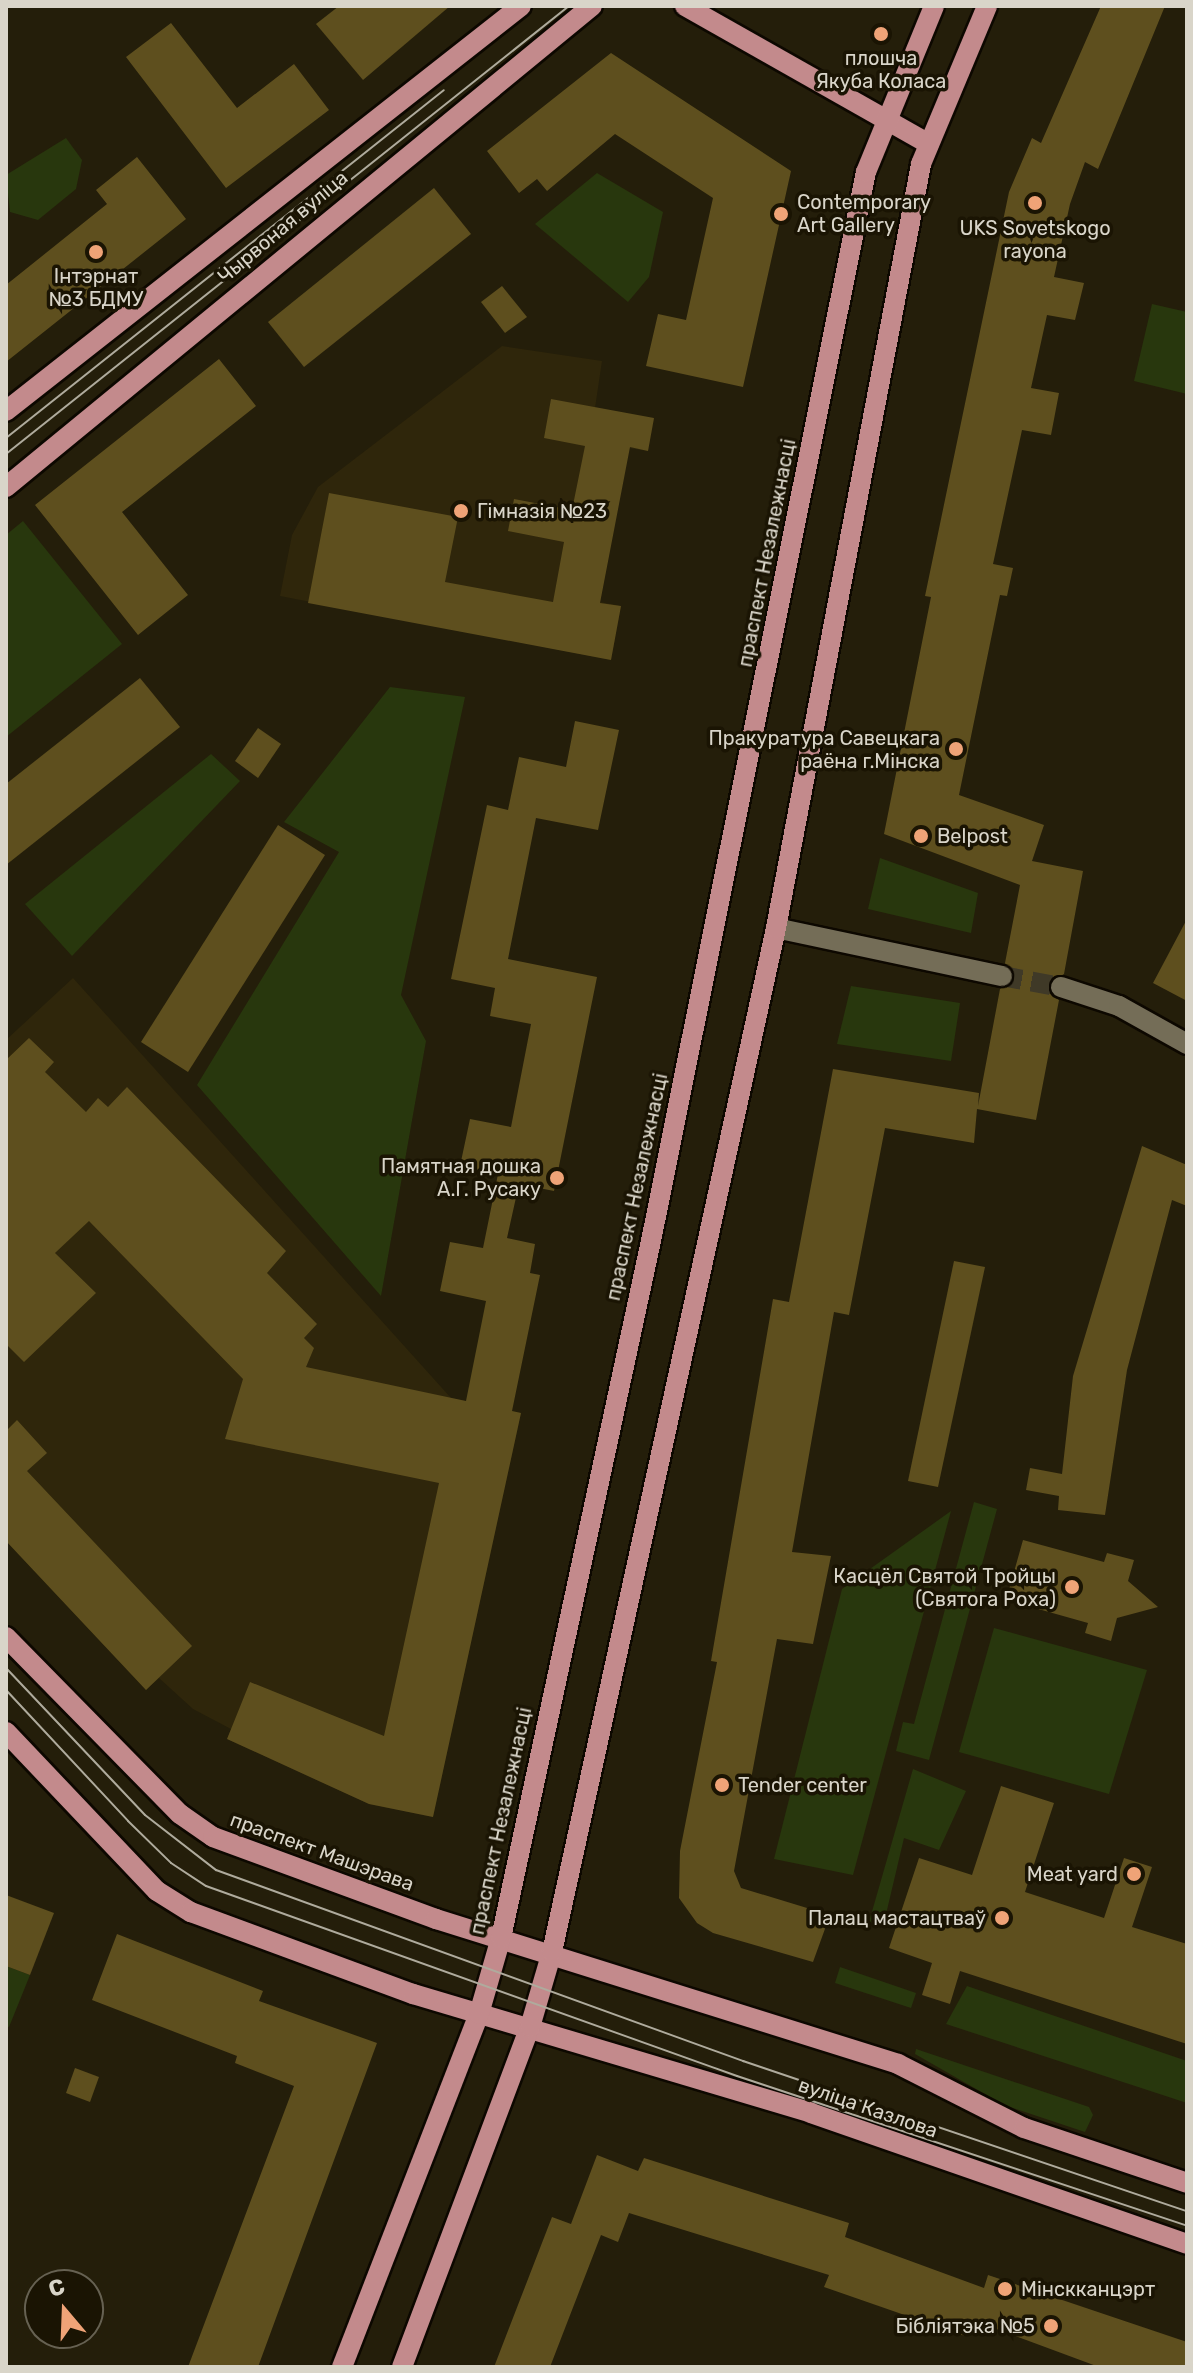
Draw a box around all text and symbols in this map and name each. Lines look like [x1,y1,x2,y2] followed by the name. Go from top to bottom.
[872,25,890,43] marker: плошча Якуба Коласа
[816,46,946,93] place label: плошча Якуба Коласа
[213,166,353,288] street label: Чырвоная вуліца
[797,190,931,237] place label: Contemporary Art Gallery
[1026,194,1044,212] marker: UKS Sovetskogo rayona
[772,205,790,223] marker: Contemporary Art Gallery
[959,216,1111,263] place label: UKS Sovetskogo rayona
[87,243,105,261] marker: Інтэрнат №3 БДМУ
[49,264,143,311] place label: Інтэрнат №3 БДМУ
[733,437,801,669] street label: праспект Незалежнасці
[477,499,607,523] place label: Гімназія №23
[452,502,470,520] marker: Гімназія №23
[709,726,940,773] place label: Пракуратура Савецкага раёна г.Мінска
[947,740,965,758] marker: Пракуратура Савецкага раёна г.Мінска
[937,824,1008,848] place label: Belpost
[912,827,930,845] marker: Belpost
[601,1071,673,1303] street label: праспект Незалежнасці
[381,1154,541,1201] place label: Памятная дошка А.Г. Русаку
[548,1169,566,1187] marker: Памятная дошка А.Г. Русаку
[833,1564,1056,1611] place label: Касцёл Святой Тройцы (Святога Роха)
[1063,1578,1081,1596] marker: Касцёл Святой Тройцы (Святога Роха)
[465,1705,537,1937] street label: праспект Незалежнасці
[738,1773,867,1797] place label: Tender center
[713,1776,731,1794] marker: Tender center
[227,1808,417,1896] street label: праспект Машэрава
[1026,1862,1118,1886] place label: Meat yard
[1125,1865,1143,1883] marker: Meat yard
[808,1906,986,1930] place label: Палац мастацтваў
[993,1909,1011,1927] marker: Палац мастацтваў
[795,2073,941,2143] street label: вуліца Казлова
[24,2269,104,2349] north arrow
[45,2272,68,2303] text: С
[1021,2277,1155,2301] place label: Мінскканцэрт
[996,2280,1014,2298] marker: Мінскканцэрт
[895,2314,1035,2338] place label: Бібліятэка №5
[1042,2317,1060,2335] marker: Бібліятэка №5

